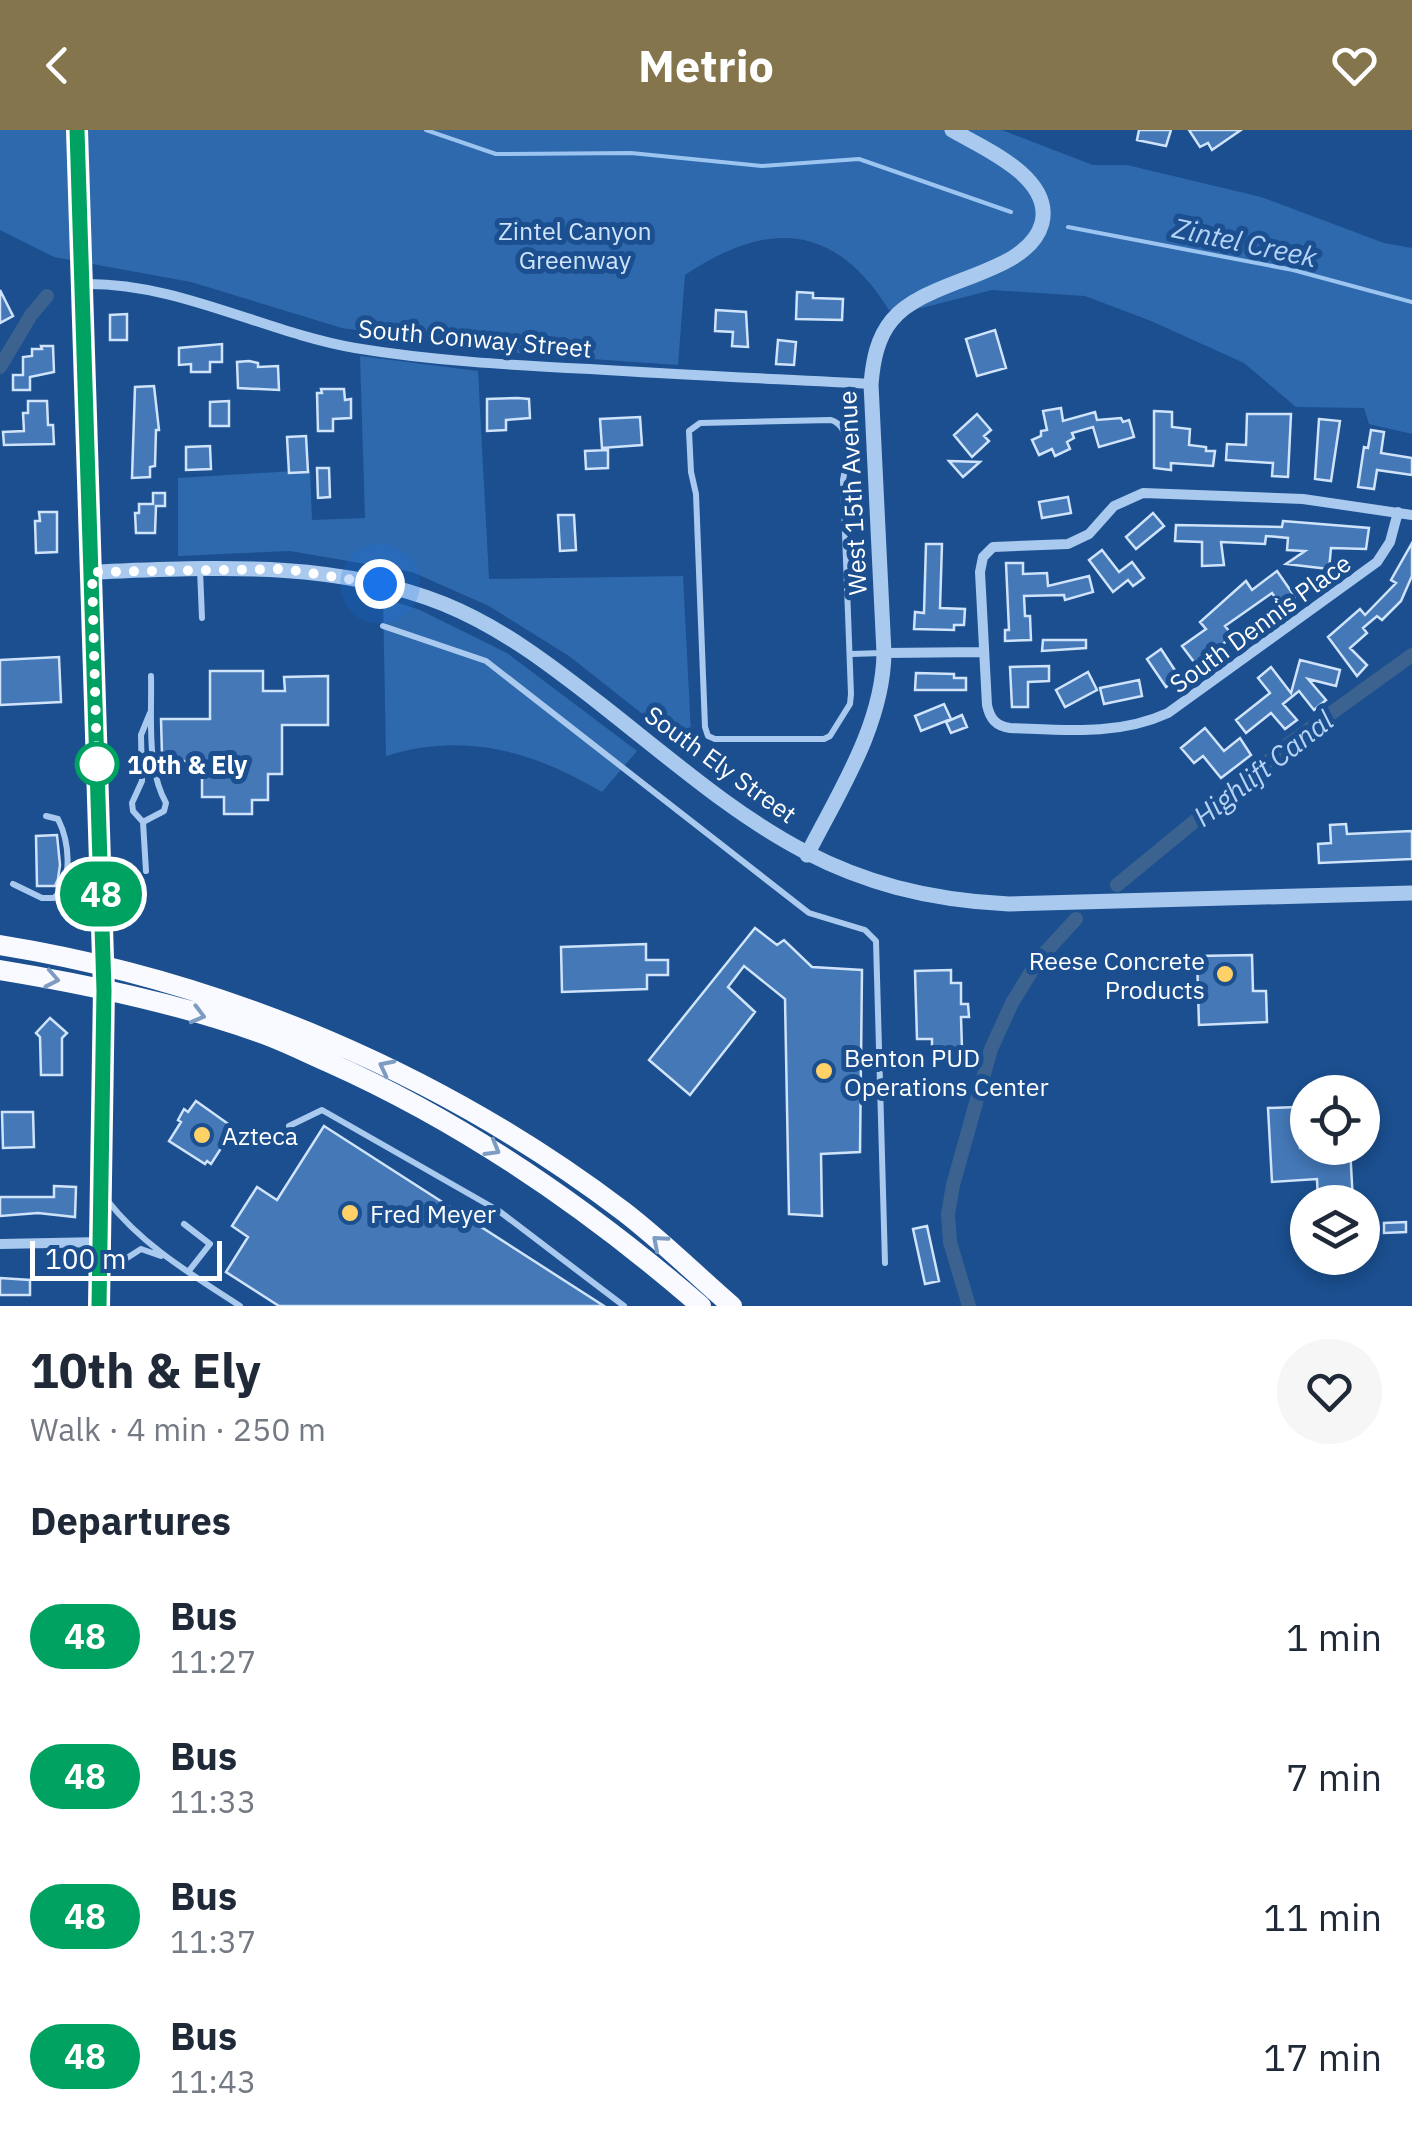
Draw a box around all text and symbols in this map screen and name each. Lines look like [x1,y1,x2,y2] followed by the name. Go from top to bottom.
[638,36,774,94] text: Metrio
[30,38,85,93] icon: back
[1327,38,1382,93] icon: heart
[1169,209,1321,275] water label: Zintel Creek
[498,214,652,276] park label: Zintel Canyon Greenway
[357,311,593,365] street label: South Conway Street
[830,390,874,596] street label: West 15th Avenue
[1163,546,1357,700] street label: South Dennis Place
[355,559,405,609] your location
[639,698,803,830] street label: South Ely Street
[1185,701,1341,834] water label: Highlift Canal
[76,743,118,785] marker: 10th & Ely
[127,748,248,781] place label: 10th & Ely
[56,862,146,926] line badge: 48
[80,871,122,917] text: 48
[1029,944,1205,1006] place label: Reese Concrete Products
[1214,963,1236,985] marker: Reese Concrete Products
[43,968,60,989] one-way arrow
[189,1004,206,1025] one-way arrow
[844,1041,1049,1103] place label: Benton PUD Operations Center
[378,1059,396,1079] one-way arrow
[813,1060,835,1082] marker: Benton PUD Operations Center
[1290,1075,1380,1275] map controls
[1290,1075,1380,1165] button: locate
[222,1119,298,1152] place label: Azteca
[191,1124,213,1146] marker: Azteca
[482,1137,500,1156] one-way arrow
[1290,1185,1380,1275] button: layers
[370,1197,496,1230] place label: Fred Meyer
[339,1202,361,1224] marker: Fred Meyer
[652,1235,670,1253] one-way arrow
[30,1236,222,1280] scale bar
[45,1240,126,1277] text: 100 m
[30,1339,261,1401] text: 10th & Ely
[1277,1339,1382,1444] button: heart
[30,1408,326,1450] text: Walk · 4 min · 250 m
[30,1496,231,1545] text: Departures
[170,1591,237,1640] text: Bus
[1286,1612,1382,1661] text: 1 min
[64,1613,106,1659] text: 48
[170,1640,256,1682] text: 11:27
[170,1731,237,1780] text: Bus
[1286,1752,1382,1801] text: 7 min
[64,1753,106,1799] text: 48
[170,1780,256,1822] text: 11:33
[170,1871,237,1920] text: Bus
[1263,1892,1382,1941] text: 11 min
[64,1893,106,1939] text: 48
[170,1920,256,1962] text: 11:37
[170,2011,237,2060] text: Bus
[1263,2032,1382,2081] text: 17 min
[64,2033,106,2079] text: 48
[170,2060,256,2102] text: 11:43

